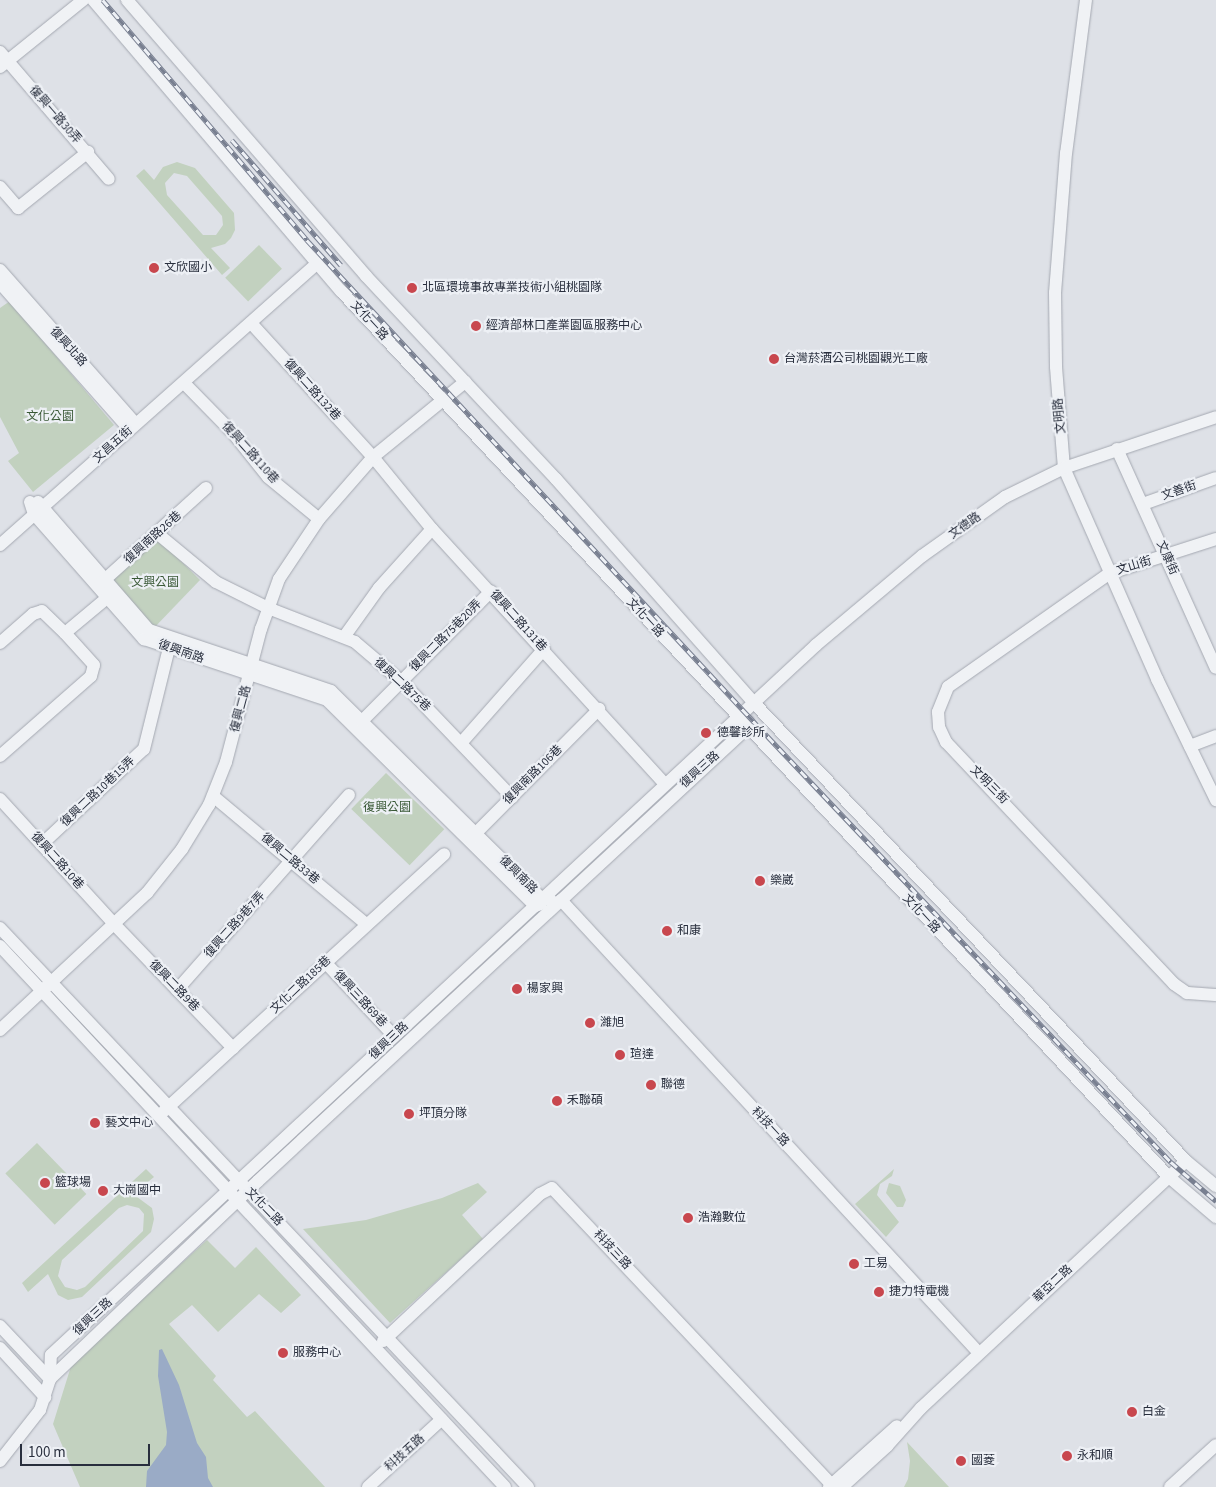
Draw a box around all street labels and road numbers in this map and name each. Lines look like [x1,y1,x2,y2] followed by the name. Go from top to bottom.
[26,83,84,147] street label: 復興一路30弄
[347,299,391,343] street label: 文化一路
[47,324,89,370] street label: 復興北路
[281,356,343,424] street label: 復興二路132巷
[1051,397,1069,435] street label: 文明路
[219,419,281,487] street label: 復興二路110巷
[90,424,136,466] street label: 文昌五街
[1160,478,1198,504] street label: 文善街
[121,509,185,567] street label: 復興南路26巷
[946,510,984,542] street label: 文德路
[1153,539,1181,577] street label: 文康街
[1115,554,1153,578] street label: 文山街
[487,587,549,655] street label: 復興二路131巷
[623,596,667,640] street label: 文化一路
[407,597,485,675] street label: 復興二路75巷20弄
[156,637,206,667] street label: 復興南路
[371,655,433,715] street label: 復興二路75巷
[228,684,254,734] street label: 復興二路
[500,742,566,808] street label: 復興南路106巷
[677,749,723,791] street label: 復興三路
[58,754,138,830] street label: 復興二路10巷15弄
[967,763,1011,807] street label: 文明三街
[28,829,86,893] street label: 復興二路10巷
[258,830,322,888] street label: 復興二路33巷
[496,853,540,897] street label: 復興南路
[202,889,268,961] street label: 復興二路9巷7弄
[899,892,943,936] street label: 文化一路
[268,953,334,1017] street label: 文化二路185巷
[146,957,202,1015] street label: 復興二路9巷
[330,968,390,1030] street label: 復興三路69巷
[367,1019,411,1063] street label: 復興三路
[748,1105,792,1149] street label: 科技一路
[242,1185,286,1229] street label: 文化二路
[590,1228,634,1272] street label: 科技三路
[1031,1262,1075,1306] street label: 華亞二路
[71,1295,115,1339] street label: 復興三路
[382,1432,428,1474] street label: 科技五路

